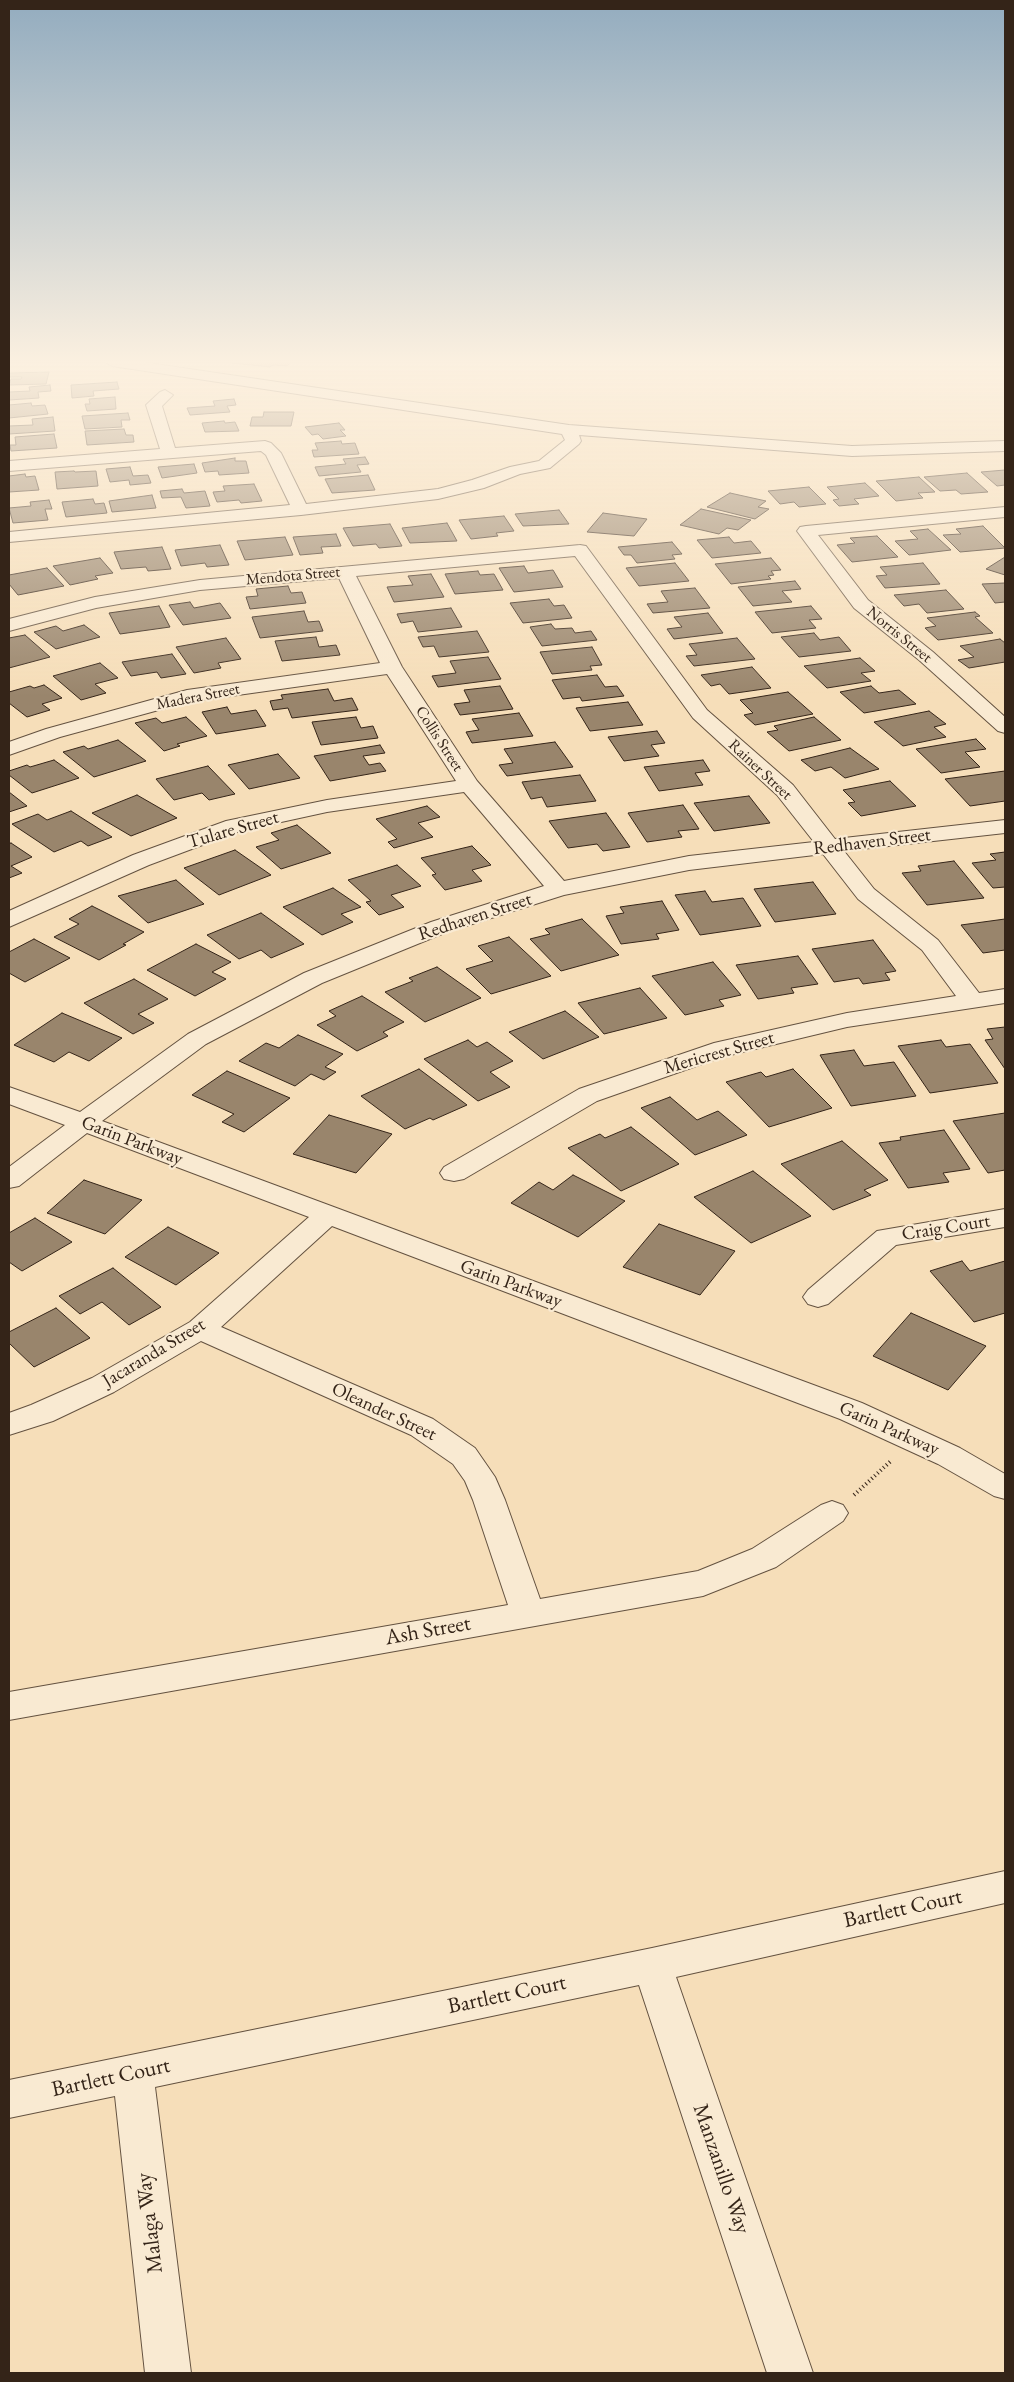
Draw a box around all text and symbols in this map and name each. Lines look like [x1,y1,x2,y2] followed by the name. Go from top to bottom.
[245,562,341,590] street label: Mendota Street
[862,603,936,667] street label: Norris Street
[155,679,241,715] street label: Madera Street
[411,703,467,775] street label: Collis Street
[724,736,796,804] street label: Rainer Street
[185,806,281,854] street label: Tulare Street
[812,823,932,861] street label: Redhaven Street
[415,888,535,946] street label: Redhaven Street
[661,1026,777,1080] street label: Mericrest Street
[78,1111,186,1171] street label: Garin Parkway
[900,1210,992,1246] street label: Craig Court
[457,1255,565,1313] street label: Garin Parkway
[99,1313,209,1393] street label: Jacaranda Street
[328,1378,440,1446] street label: Oleander Street
[835,1397,943,1461] street label: Garin Parkway
[383,1610,473,1652] street label: Ash Street
[841,1884,965,1934] street label: Bartlett Court
[445,1970,569,2020] street label: Bartlett Court
[49,2053,173,2103] street label: Bartlett Court
[686,2100,756,2238] street label: Manzanillo Way
[131,2171,169,2275] street label: Malaga Way

